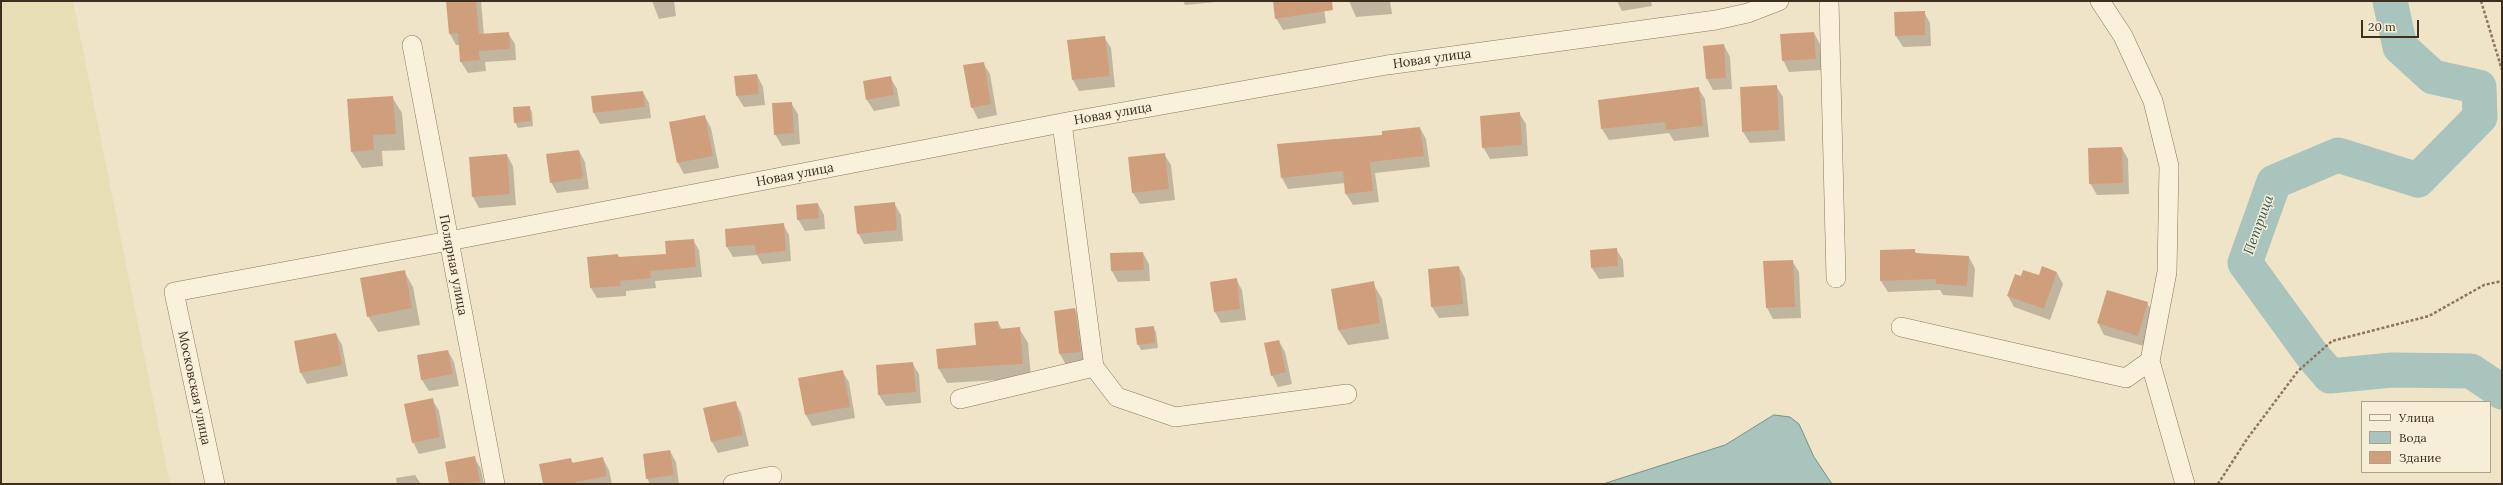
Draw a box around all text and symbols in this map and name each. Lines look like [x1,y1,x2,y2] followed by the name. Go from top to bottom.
[2363,12,2421,38] scale bar
[2368,19,2396,34] text: 20 m
[1392,46,1472,72] street label: Новая улица
[1073,99,1153,129] street label: Новая улица
[755,160,835,190] street label: Новая улица
[2240,193,2278,257] water label: Петрица
[436,213,470,317] street label: Полярная улица
[174,330,214,446] street label: Московская улица
[2361,401,2491,473] legend
[2399,410,2435,425] text: Улица
[2399,430,2427,445] text: Вода
[2399,450,2441,465] text: Здание

